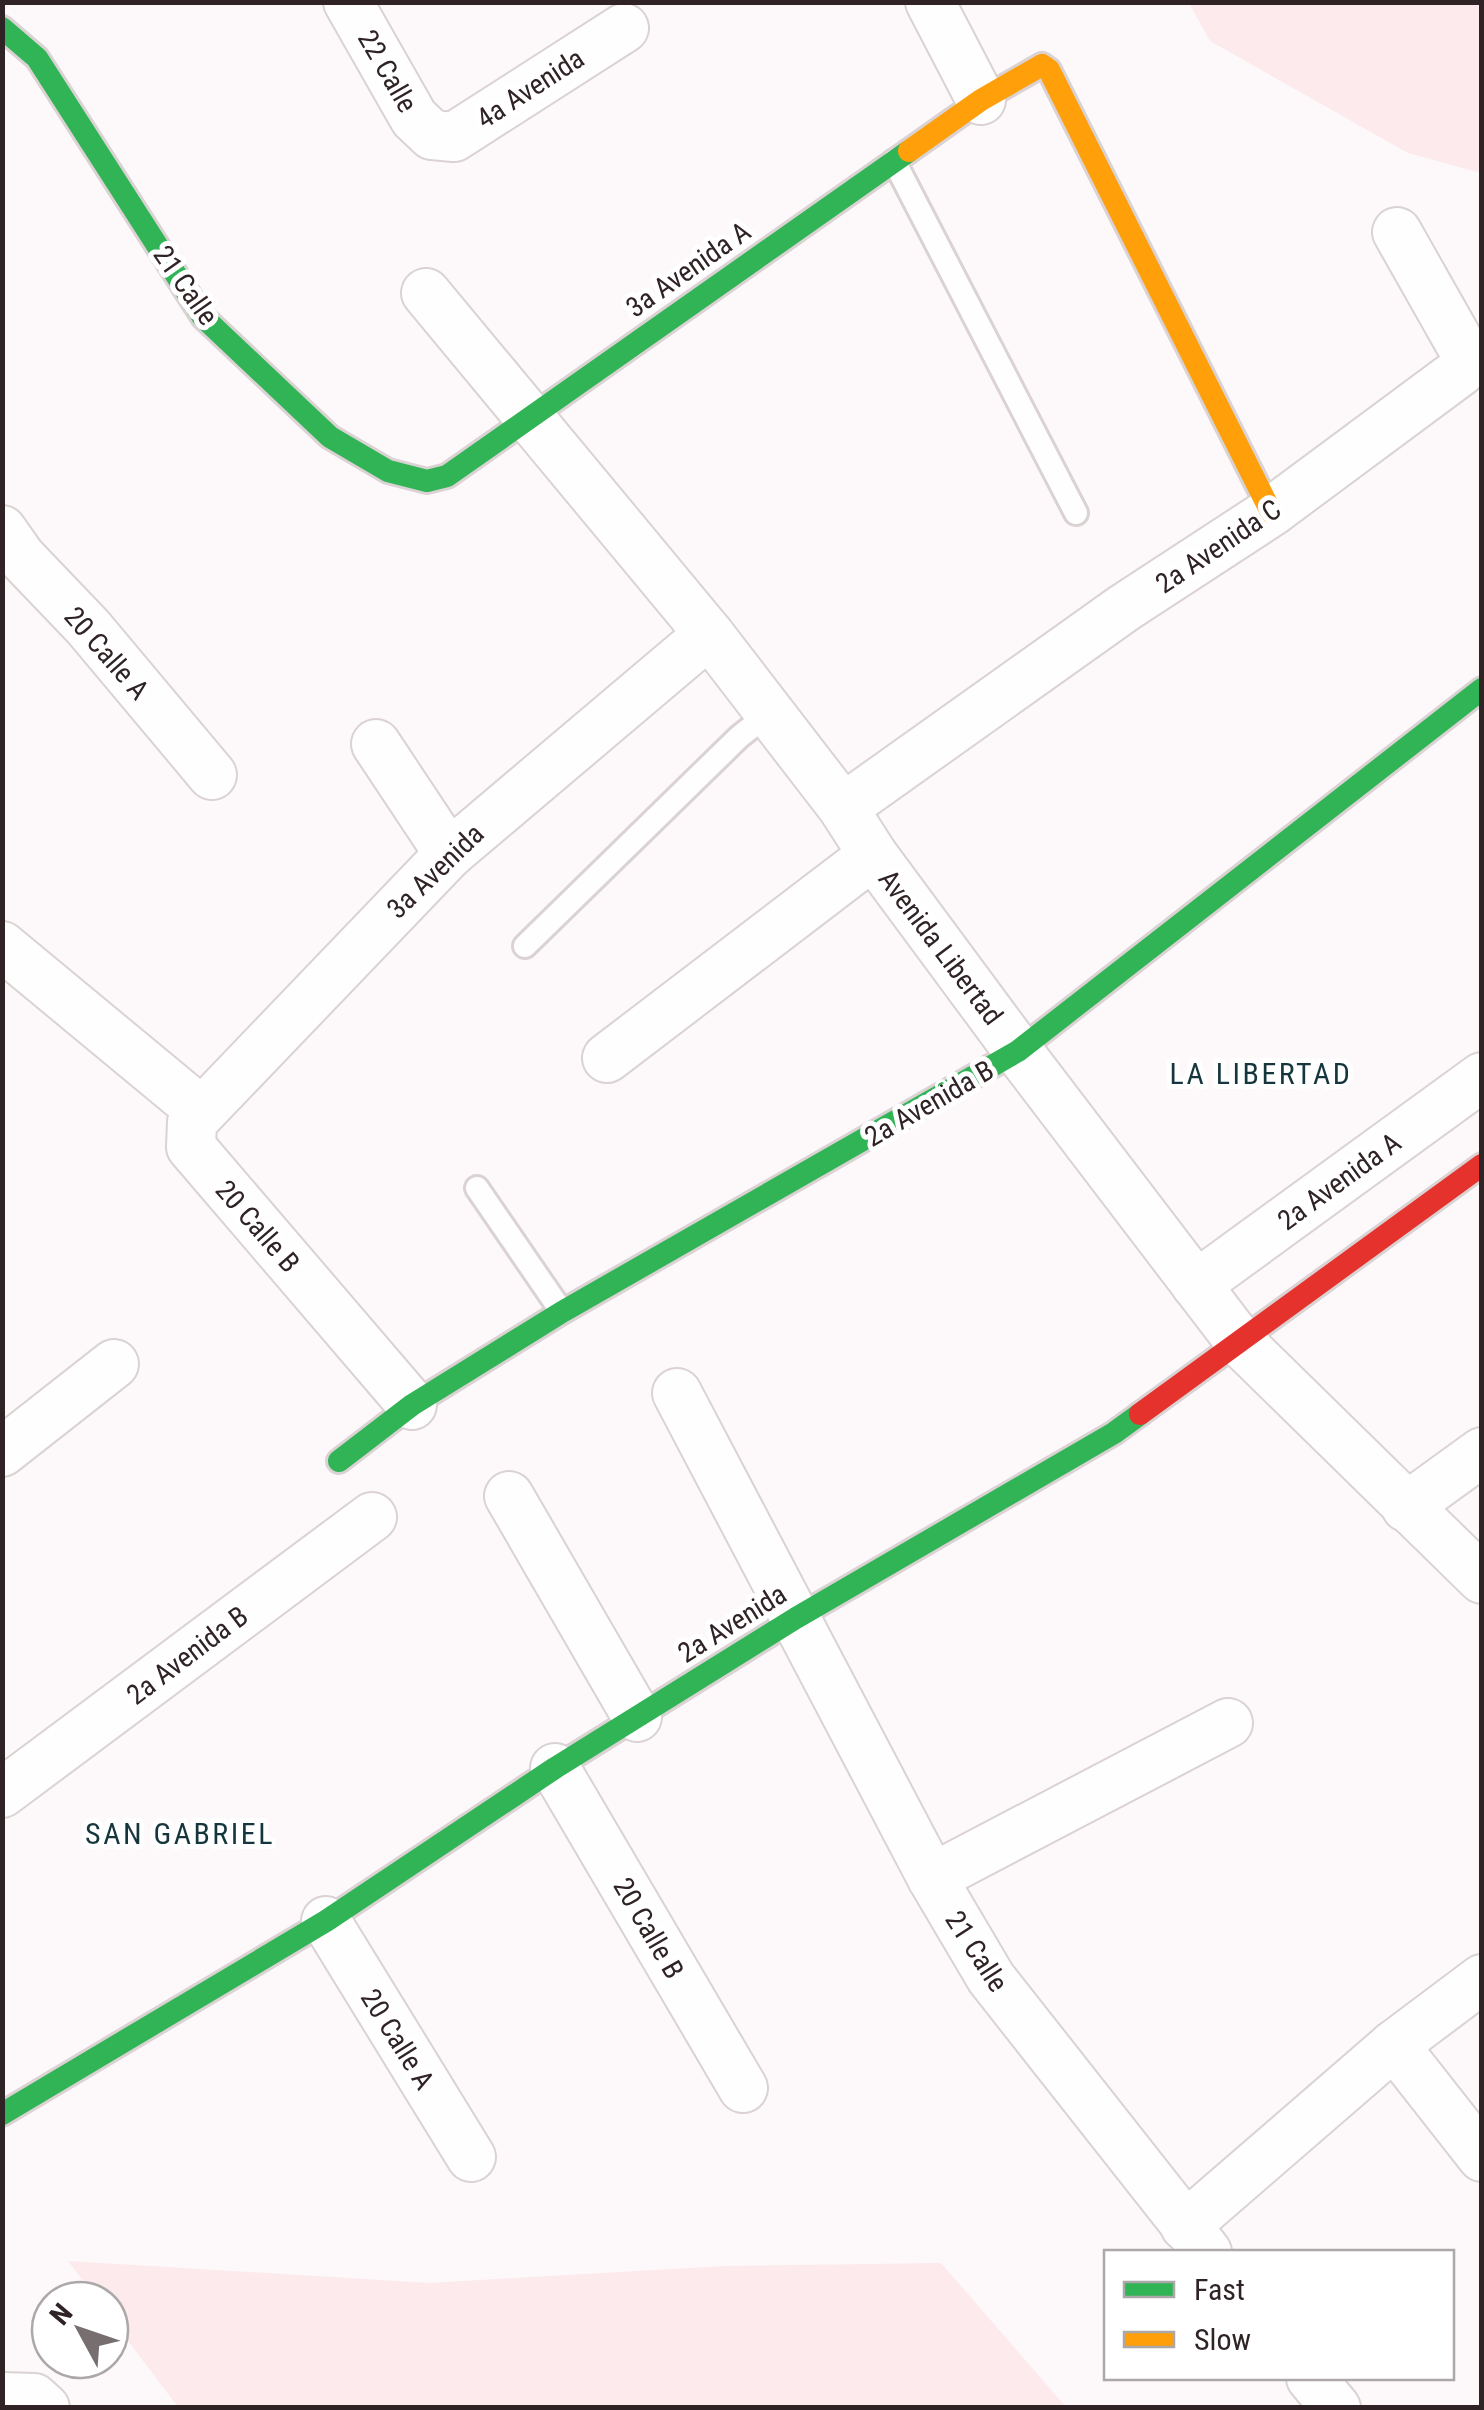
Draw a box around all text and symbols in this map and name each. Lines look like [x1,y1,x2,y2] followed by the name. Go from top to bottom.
[351,24,424,118] street label: 22 Calle
[470,42,590,135] street label: 4a Avenida
[620,215,757,324] street label: 3a Avenida A
[146,239,225,331] street label: 21 Calle
[1150,493,1287,600] street label: 2a Avenida C
[57,600,156,706] street label: 20 Calle A
[380,817,490,925] street label: 3a Avenida
[872,863,1010,1031] street label: Avenida Libertad
[859,1053,999,1153] street label: 2a Avenida B
[1170,1056,1352,1091] district label: LA LIBERTAD
[1271,1126,1407,1237] street label: 2a Avenida A
[209,1174,307,1279] street label: 20 Calle B
[672,1577,792,1670] street label: 2a Avenida
[120,1599,254,1712] street label: 2a Avenida B
[85,1816,275,1851] district label: SAN GABRIEL
[607,1872,691,1985] street label: 20 Calle B
[938,1905,1015,1998] street label: 21 Calle
[354,1983,441,2095] street label: 20 Calle A
[1104,2250,1454,2380] legend
[1194,2272,1245,2307] text: Fast
[30,2280,130,2380] north arrow
[43,2297,79,2331] text: N
[1194,2322,1251,2357] text: Slow

